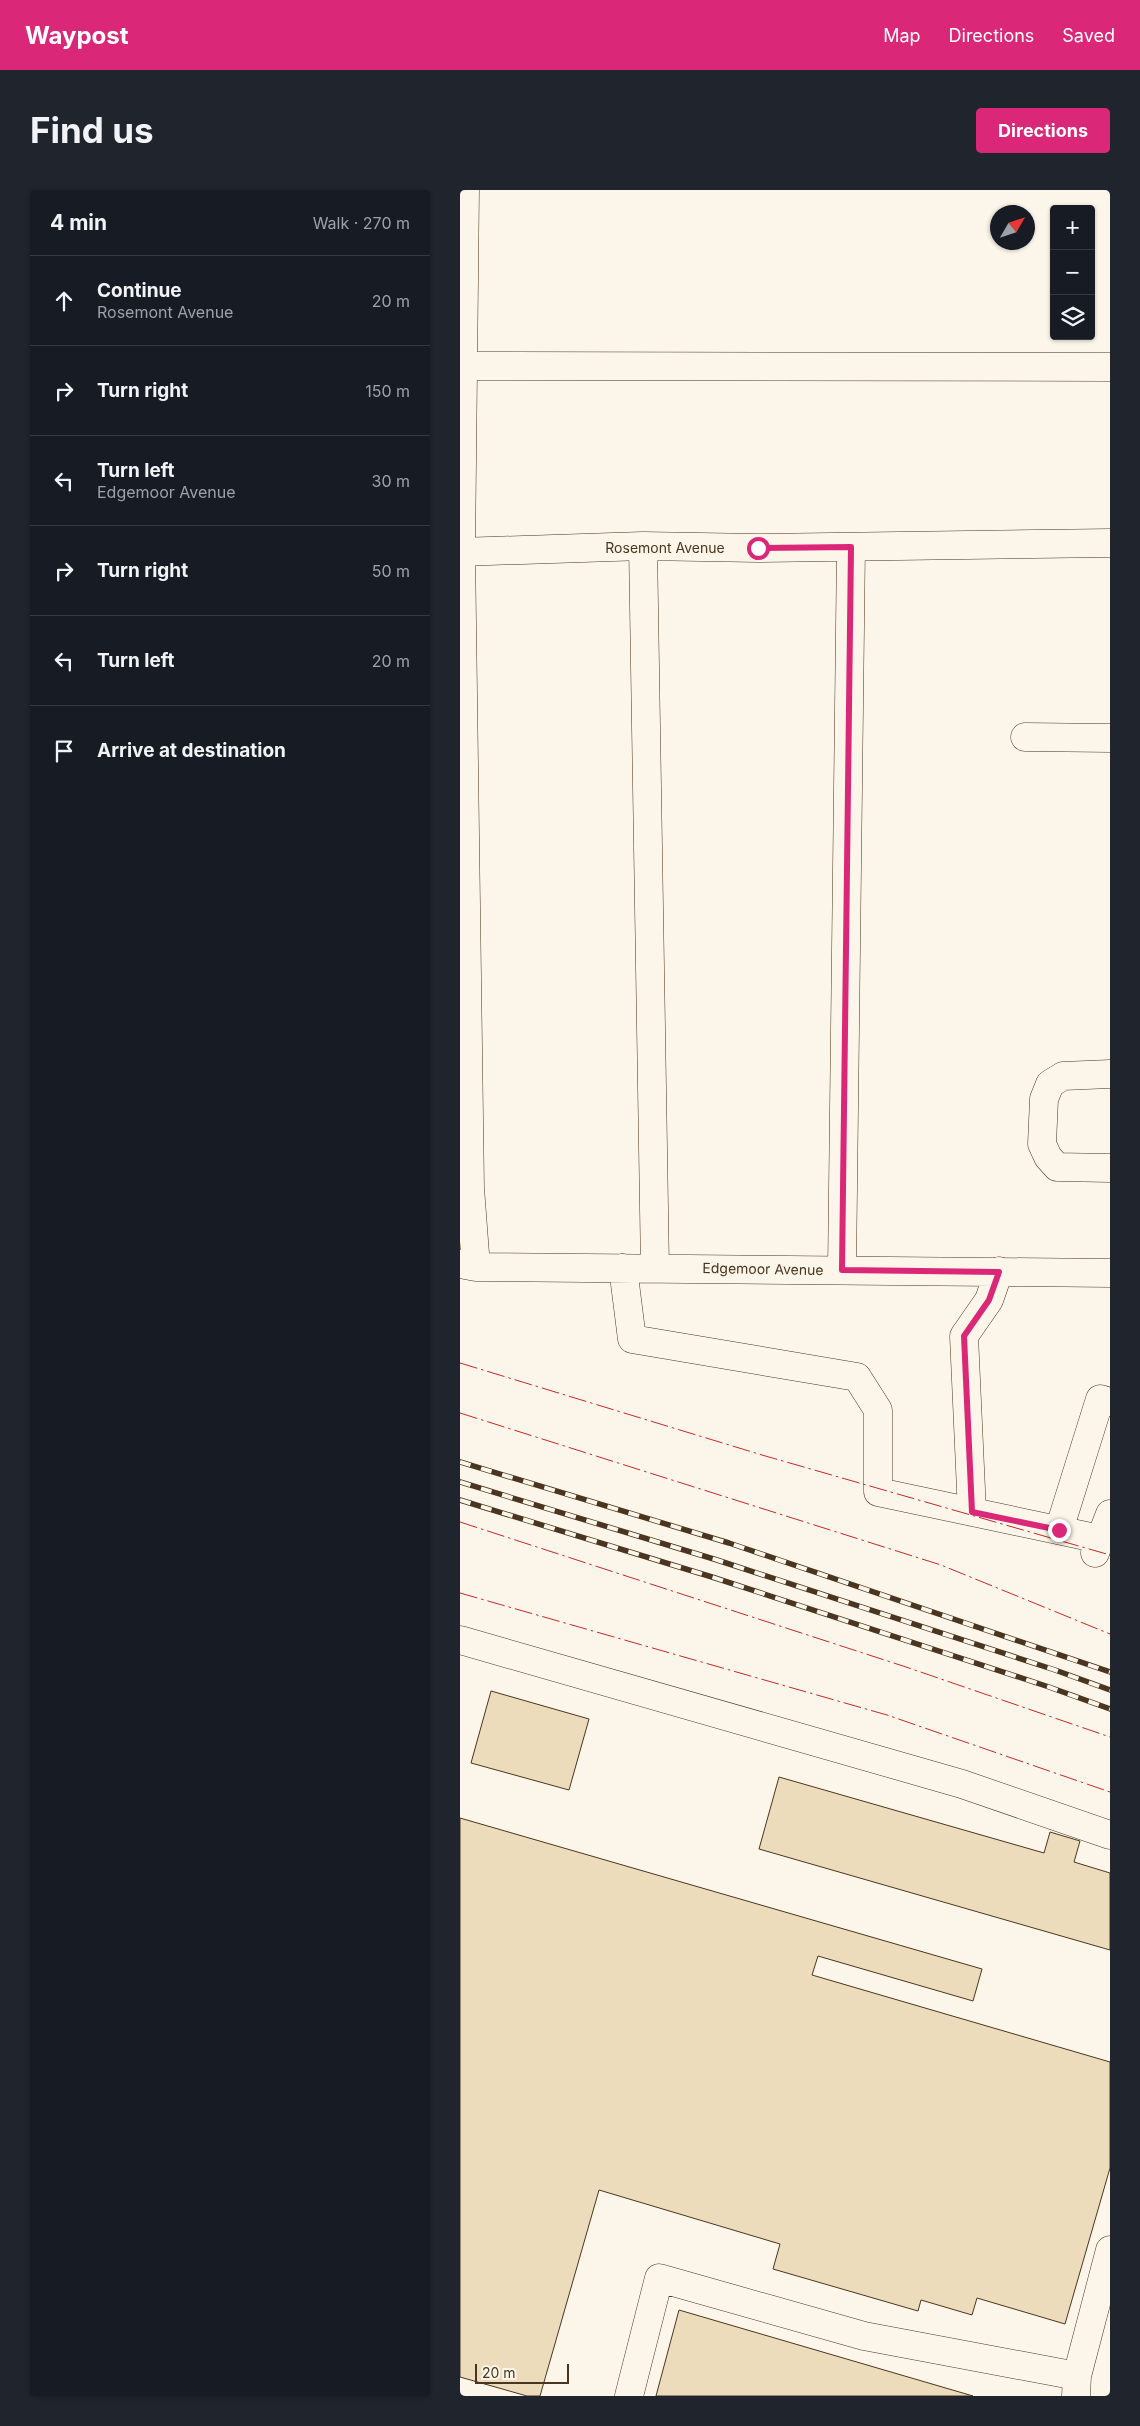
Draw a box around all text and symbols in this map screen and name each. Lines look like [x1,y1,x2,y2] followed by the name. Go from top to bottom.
[25,21,129,50] text: Waypost
[883,25,921,46] text: Map
[949,25,1034,46] text: Directions
[1062,25,1115,46] text: Saved
[976,108,1110,153] button: Directions
[30,109,154,151] text: Find us
[990,205,1035,250] north arrow
[1050,205,1095,340] map controls
[1050,205,1095,250] button: +
[50,210,107,235] text: 4 min
[313,213,410,233] text: Walk · 270 m
[1050,250,1095,295] button: −
[97,279,182,302] text: Continue
[50,287,78,315] icon: ahead
[372,291,410,311] text: 20 m
[1050,295,1095,340] button: layers
[97,302,233,322] text: Rosemont Avenue
[50,377,78,405] icon: right
[97,379,188,402] text: Turn right
[365,381,410,401] text: 150 m
[97,459,175,482] text: Turn left
[50,467,78,495] icon: left
[372,471,410,491] text: 30 m
[97,482,235,502] text: Edgemoor Avenue
[747,537,770,560] route start
[605,539,725,556] street label: Rosemont Avenue
[50,557,78,585] icon: right
[97,559,188,582] text: Turn right
[372,561,410,581] text: 50 m
[50,647,78,675] icon: left
[97,649,175,672] text: Turn left
[372,651,410,671] text: 20 m
[50,737,78,765] icon: arrive
[97,739,286,762] text: Arrive at destination
[702,1259,824,1278] street label: Edgemoor Avenue
[1048,1519,1071,1542] route end
[475,2361,569,2384] scale bar
[482,2364,516,2381] text: 20 m

